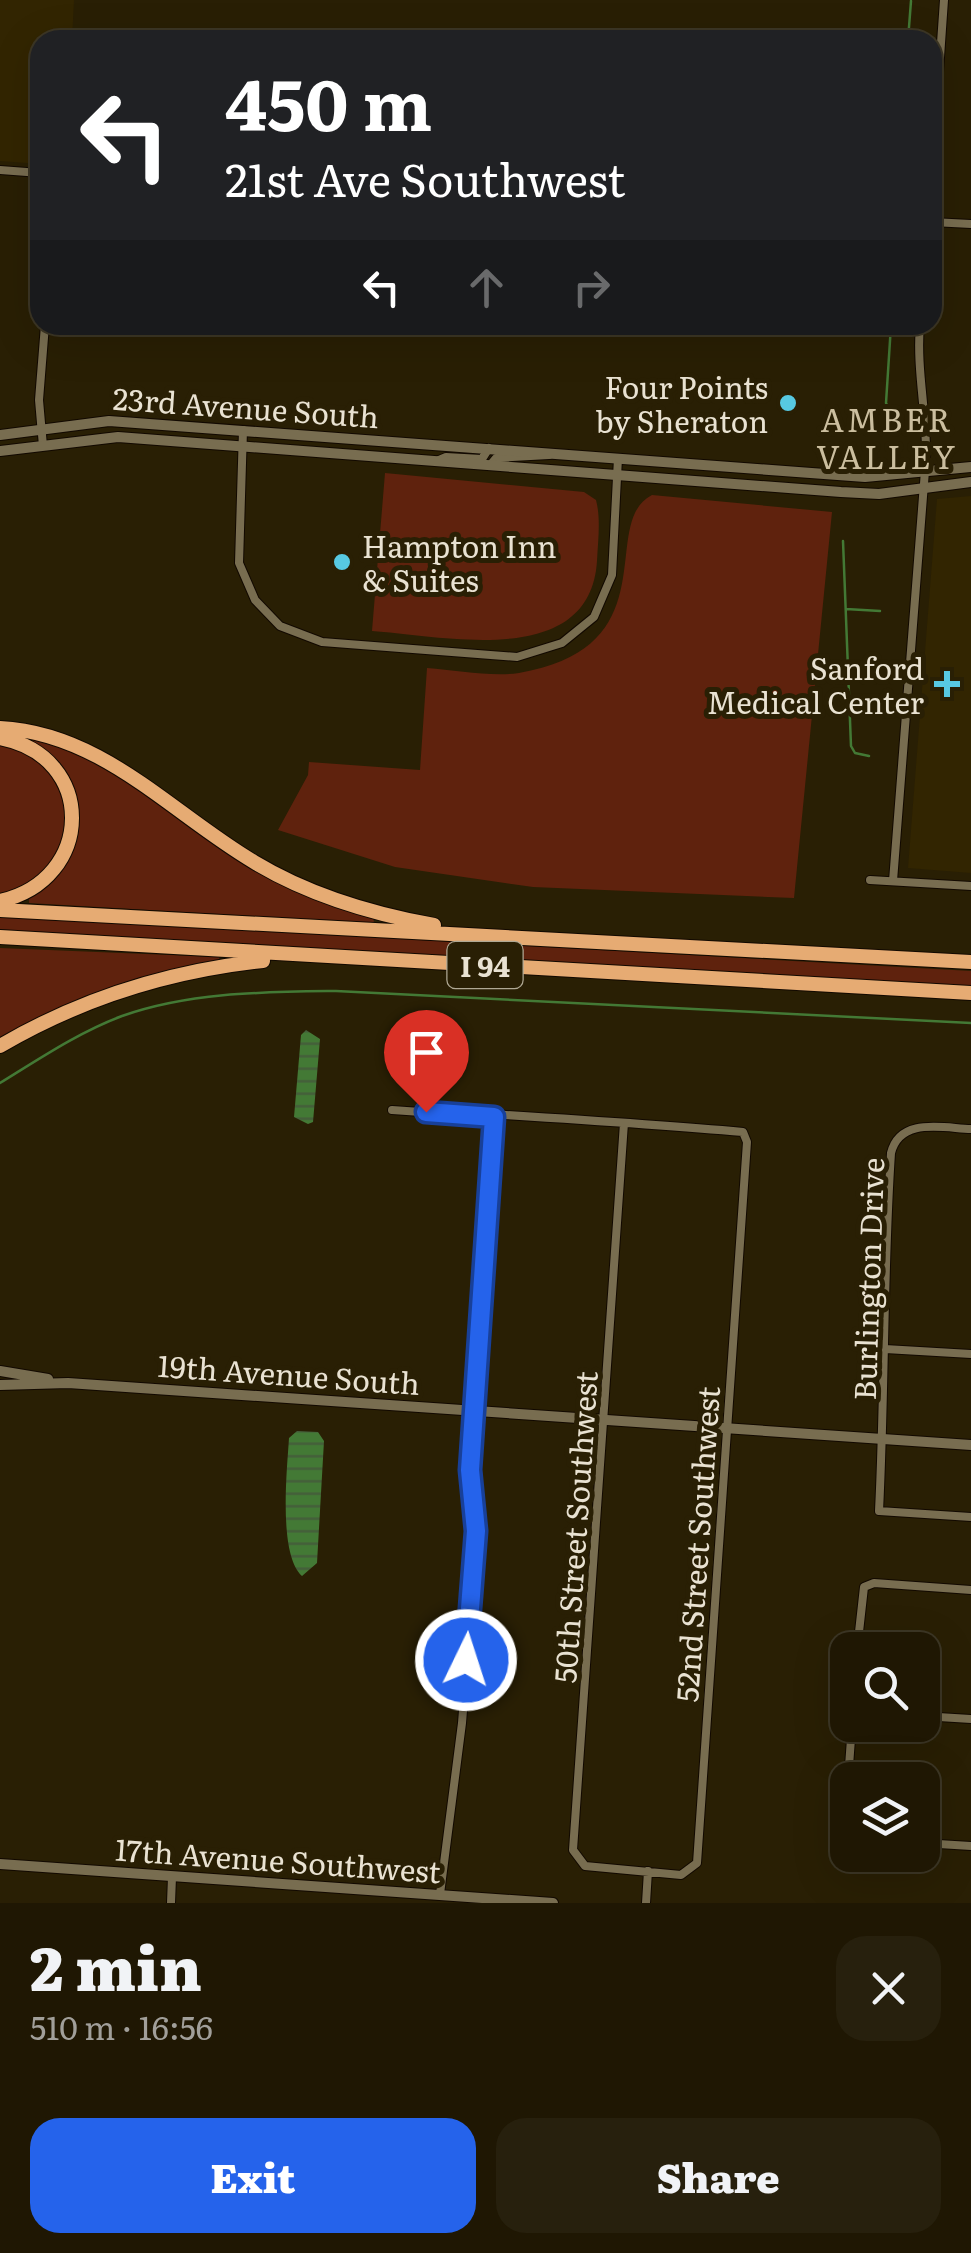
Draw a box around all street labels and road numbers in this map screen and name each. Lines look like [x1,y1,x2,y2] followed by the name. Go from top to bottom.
[112,375,380,437] street label: 23rd Avenue South
[448,942,522,988] road number: I 94
[841,1157,893,1401] street label: Burlington Drive
[156,1342,422,1404] street label: 19th Avenue South
[541,1370,607,1684] street label: 50th Street Southwest
[663,1385,729,1703] street label: 52nd Street Southwest
[114,1826,442,1892] street label: 17th Avenue Southwest

